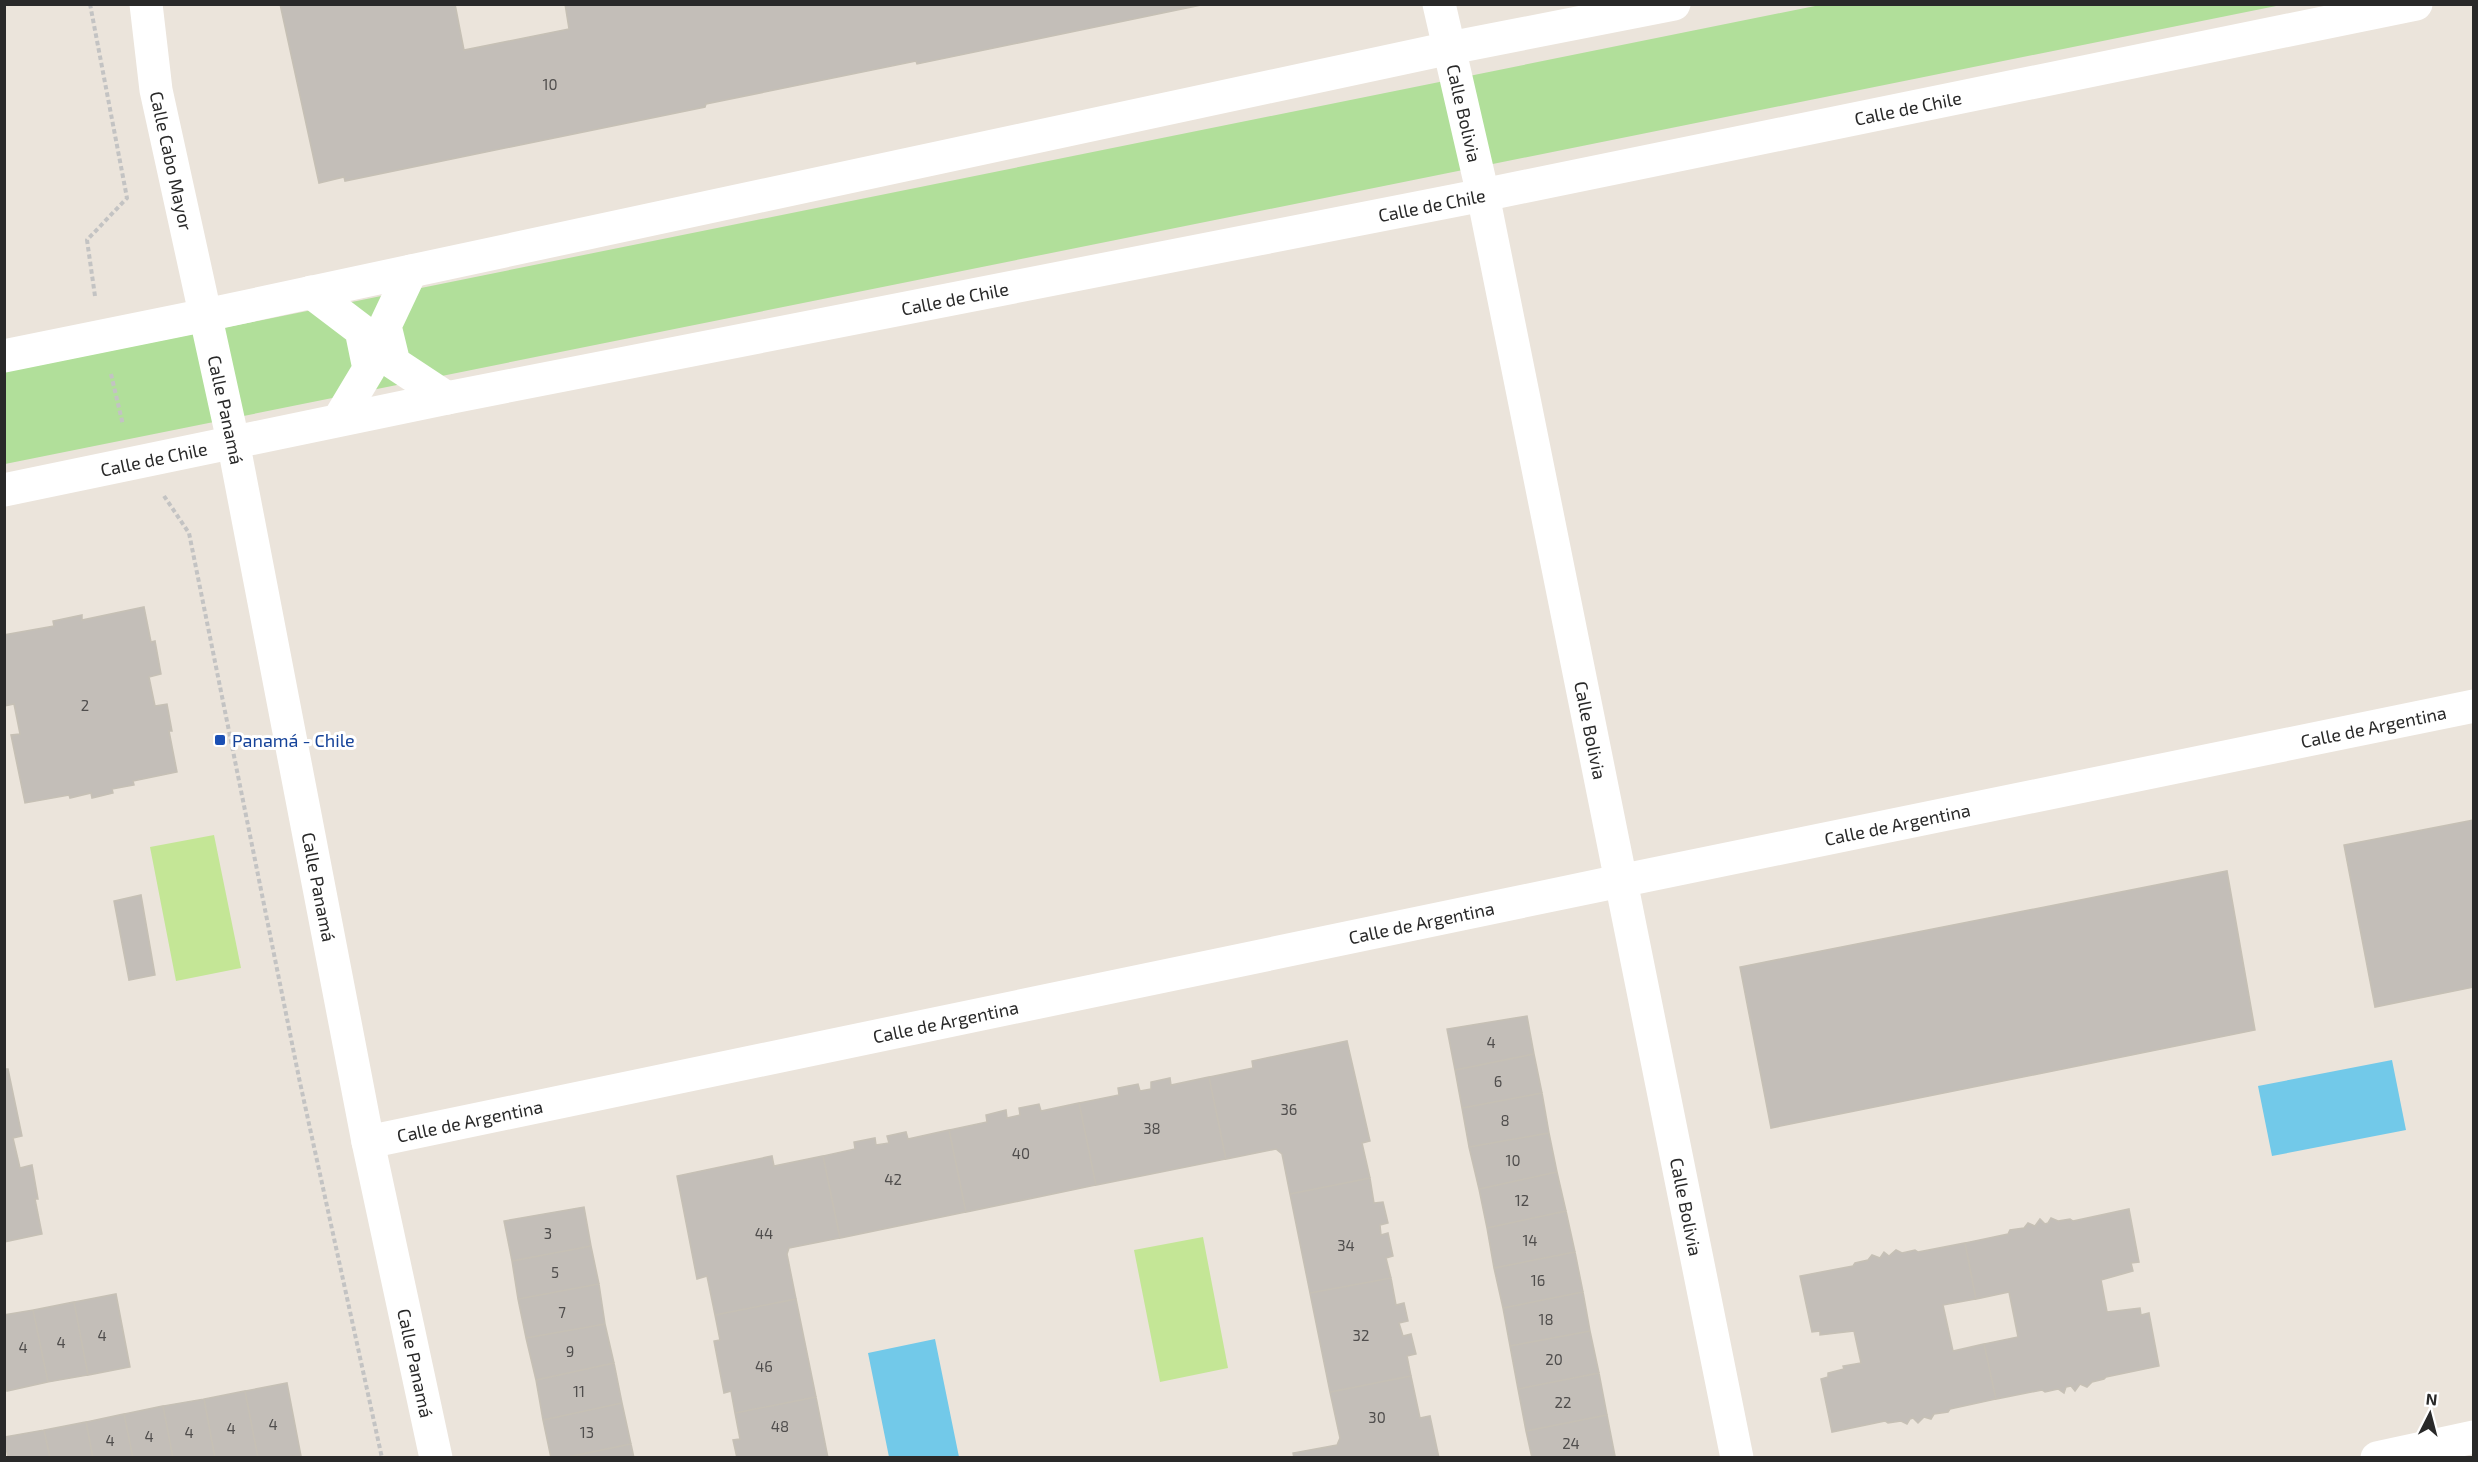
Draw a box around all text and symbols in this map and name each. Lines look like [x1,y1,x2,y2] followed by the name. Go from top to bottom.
[1442,62,1486,164] street label: Calle Bolivia
[542,75,558,93] house number: 10
[1853,86,1964,130] street label: Calle de Chile
[146,89,197,232] street label: Calle Cabo Mayor
[1376,184,1487,226] street label: Calle de Chile
[899,277,1010,320] street label: Calle de Chile
[204,353,248,466] street label: Calle Panamá
[98,437,209,481] street label: Calle de Chile
[1570,679,1611,781] street label: Calle Bolivia
[81,696,89,714] house number: 2
[2299,701,2448,752] street label: Calle de Argentina
[232,729,355,751] place label: Panamá - Chile
[213,733,227,747] marker: Panamá - Chile
[1822,799,1972,850] street label: Calle de Argentina
[298,830,340,943] street label: Calle Panamá
[1347,897,1496,948] street label: Calle de Argentina
[871,996,1020,1047] street label: Calle de Argentina
[1486,1033,1496,1051] house number: 4
[1494,1072,1502,1090] house number: 6
[395,1095,545,1147] street label: Calle de Argentina
[1281,1100,1297,1118] house number: 36
[1500,1111,1510,1129] house number: 8
[1143,1119,1161,1137] house number: 38
[1012,1144,1030,1162] house number: 40
[1505,1151,1521,1169] house number: 10
[1666,1156,1707,1258] street label: Calle Bolivia
[884,1170,902,1188] house number: 42
[1515,1191,1529,1209] house number: 12
[544,1224,552,1242] house number: 3
[755,1224,773,1242] house number: 44
[1522,1231,1538,1249] house number: 14
[1337,1236,1355,1254] house number: 34
[551,1263,559,1281] house number: 5
[1531,1271,1545,1289] house number: 16
[558,1303,566,1321] house number: 7
[393,1307,438,1420] street label: Calle Panamá
[1538,1310,1554,1328] house number: 18
[97,1326,107,1344] house number: 4
[1353,1326,1369,1344] house number: 32
[56,1333,66,1351] house number: 4
[18,1338,28,1356] house number: 4
[566,1342,574,1360] house number: 9
[1545,1350,1563,1368] house number: 20
[755,1357,773,1375] house number: 46
[573,1382,585,1400] house number: 11
[2400,1384,2460,1444] north arrow
[2425,1389,2438,1409] text: N
[1555,1393,1571,1411] house number: 22
[1368,1408,1386,1426] house number: 30
[268,1415,278,1433] house number: 4
[771,1417,789,1435] house number: 48
[226,1419,236,1437] house number: 4
[184,1423,194,1441] house number: 4
[580,1423,594,1441] house number: 13
[144,1427,154,1445] house number: 4
[105,1431,115,1449] house number: 4
[1562,1434,1580,1452] house number: 24

